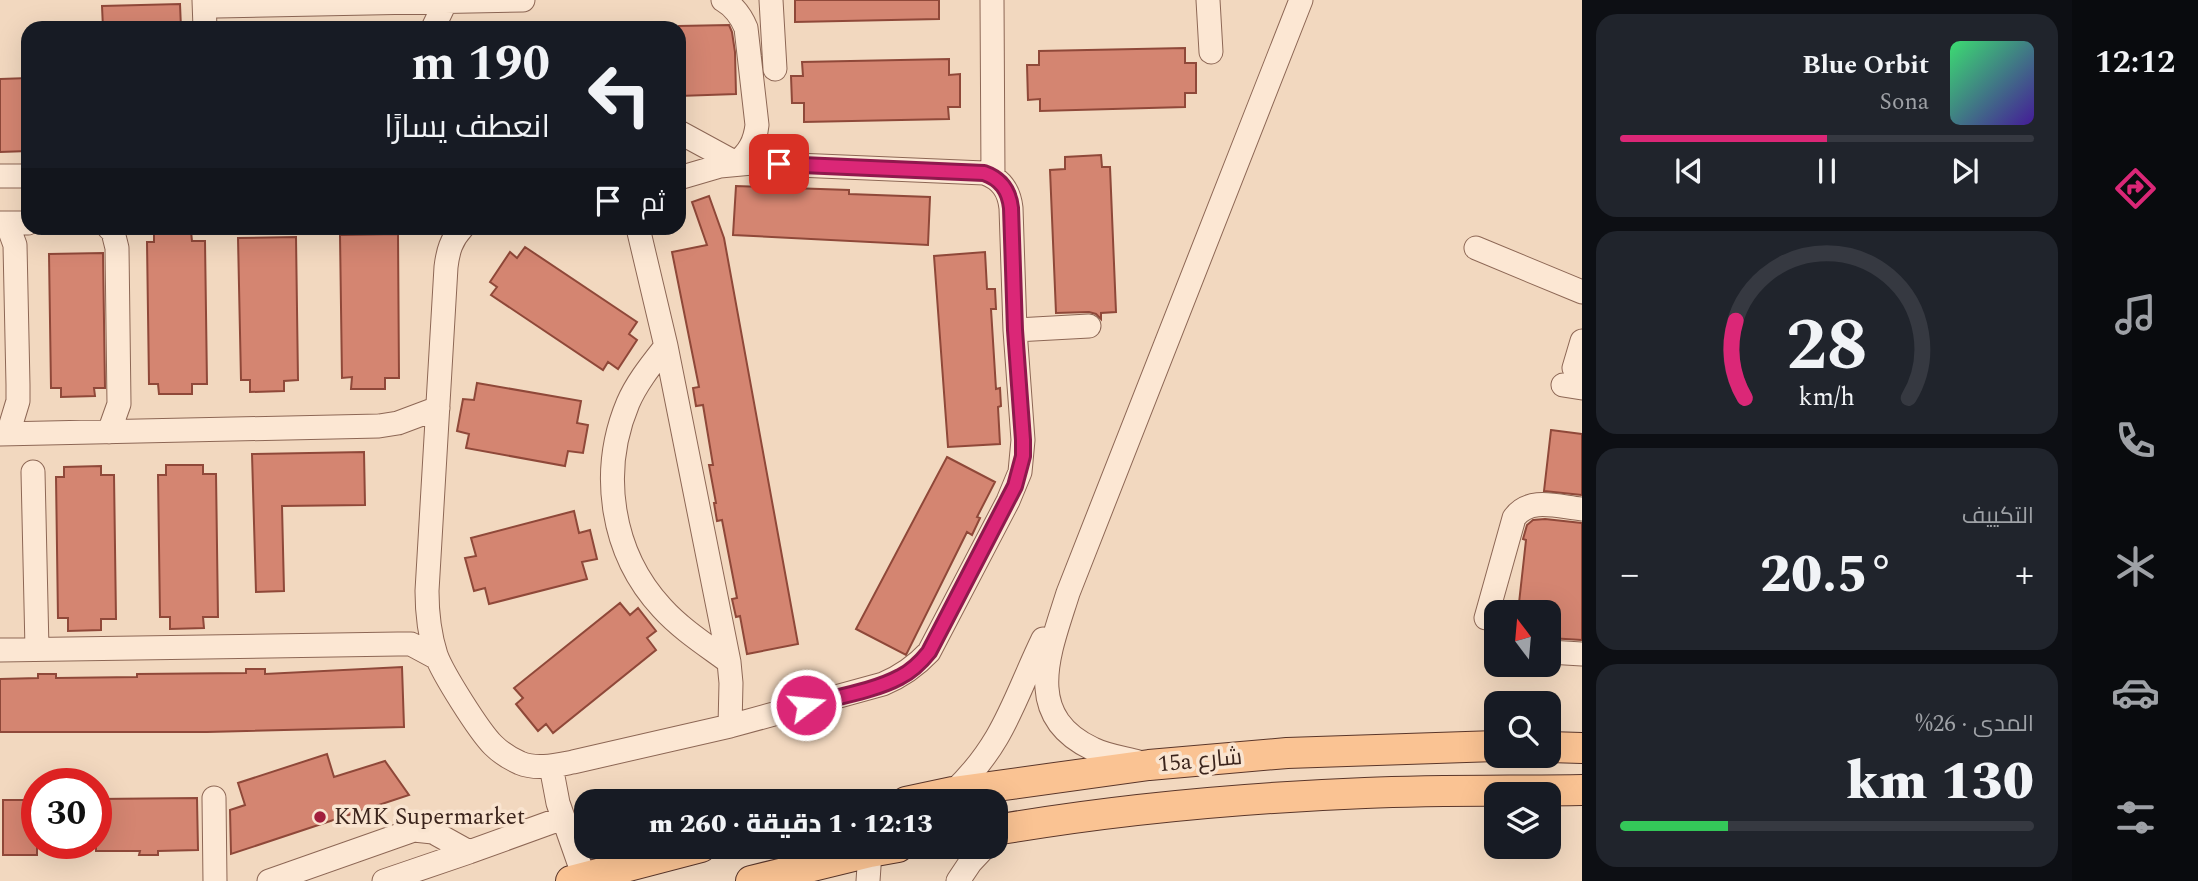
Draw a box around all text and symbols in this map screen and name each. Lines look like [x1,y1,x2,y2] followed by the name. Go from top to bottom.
[411,27,550,102] text: 190 m
[2095,38,2175,87] text: 12:12
[1802,45,1929,85] text: Blue Orbit
[574,49,665,140] icon: left
[1879,85,1929,120] text: Sona
[384,103,550,152] text: انعطف يسارًا
[749,134,809,194] pin
[760,145,798,183] icon: arrive
[1670,152,1708,190] icon: previous
[1808,152,1846,190] icon: pause
[1946,152,1984,190] icon: next
[2111,164,2160,213] icon: directions
[589,182,627,220] icon: arrive
[641,183,665,223] text: ثم
[2111,290,2160,339] icon: music
[1786,292,1868,403] text: 28
[1799,379,1855,417] text: km/h
[2111,416,2160,465] icon: phone
[1962,499,2034,534] text: التكييف
[1760,536,1894,615] text: 20.5°
[2111,542,2160,591] icon: climate
[1620,546,1639,604] text: −
[2015,546,2034,604] text: +
[1484,600,1561,677] north arrow
[1484,600,1561,859] map controls
[769,668,843,742] position arrow
[2111,668,2160,717] icon: car
[1484,691,1561,768] button: search
[1916,707,2034,742] text: المدى · 26%
[1156,740,1244,782] street label: 15a شارع
[1846,743,2034,822] text: 130 km
[21,768,112,859] speed limit sign: 30
[1484,782,1561,859] button: layers
[2111,793,2160,842] icon: filters
[334,800,525,835] place label: KMK Supermarket
[649,804,933,844] text: 12:13 · 1 دقيقة · 260 m
[312,809,328,825] marker: KMK Supermarket

